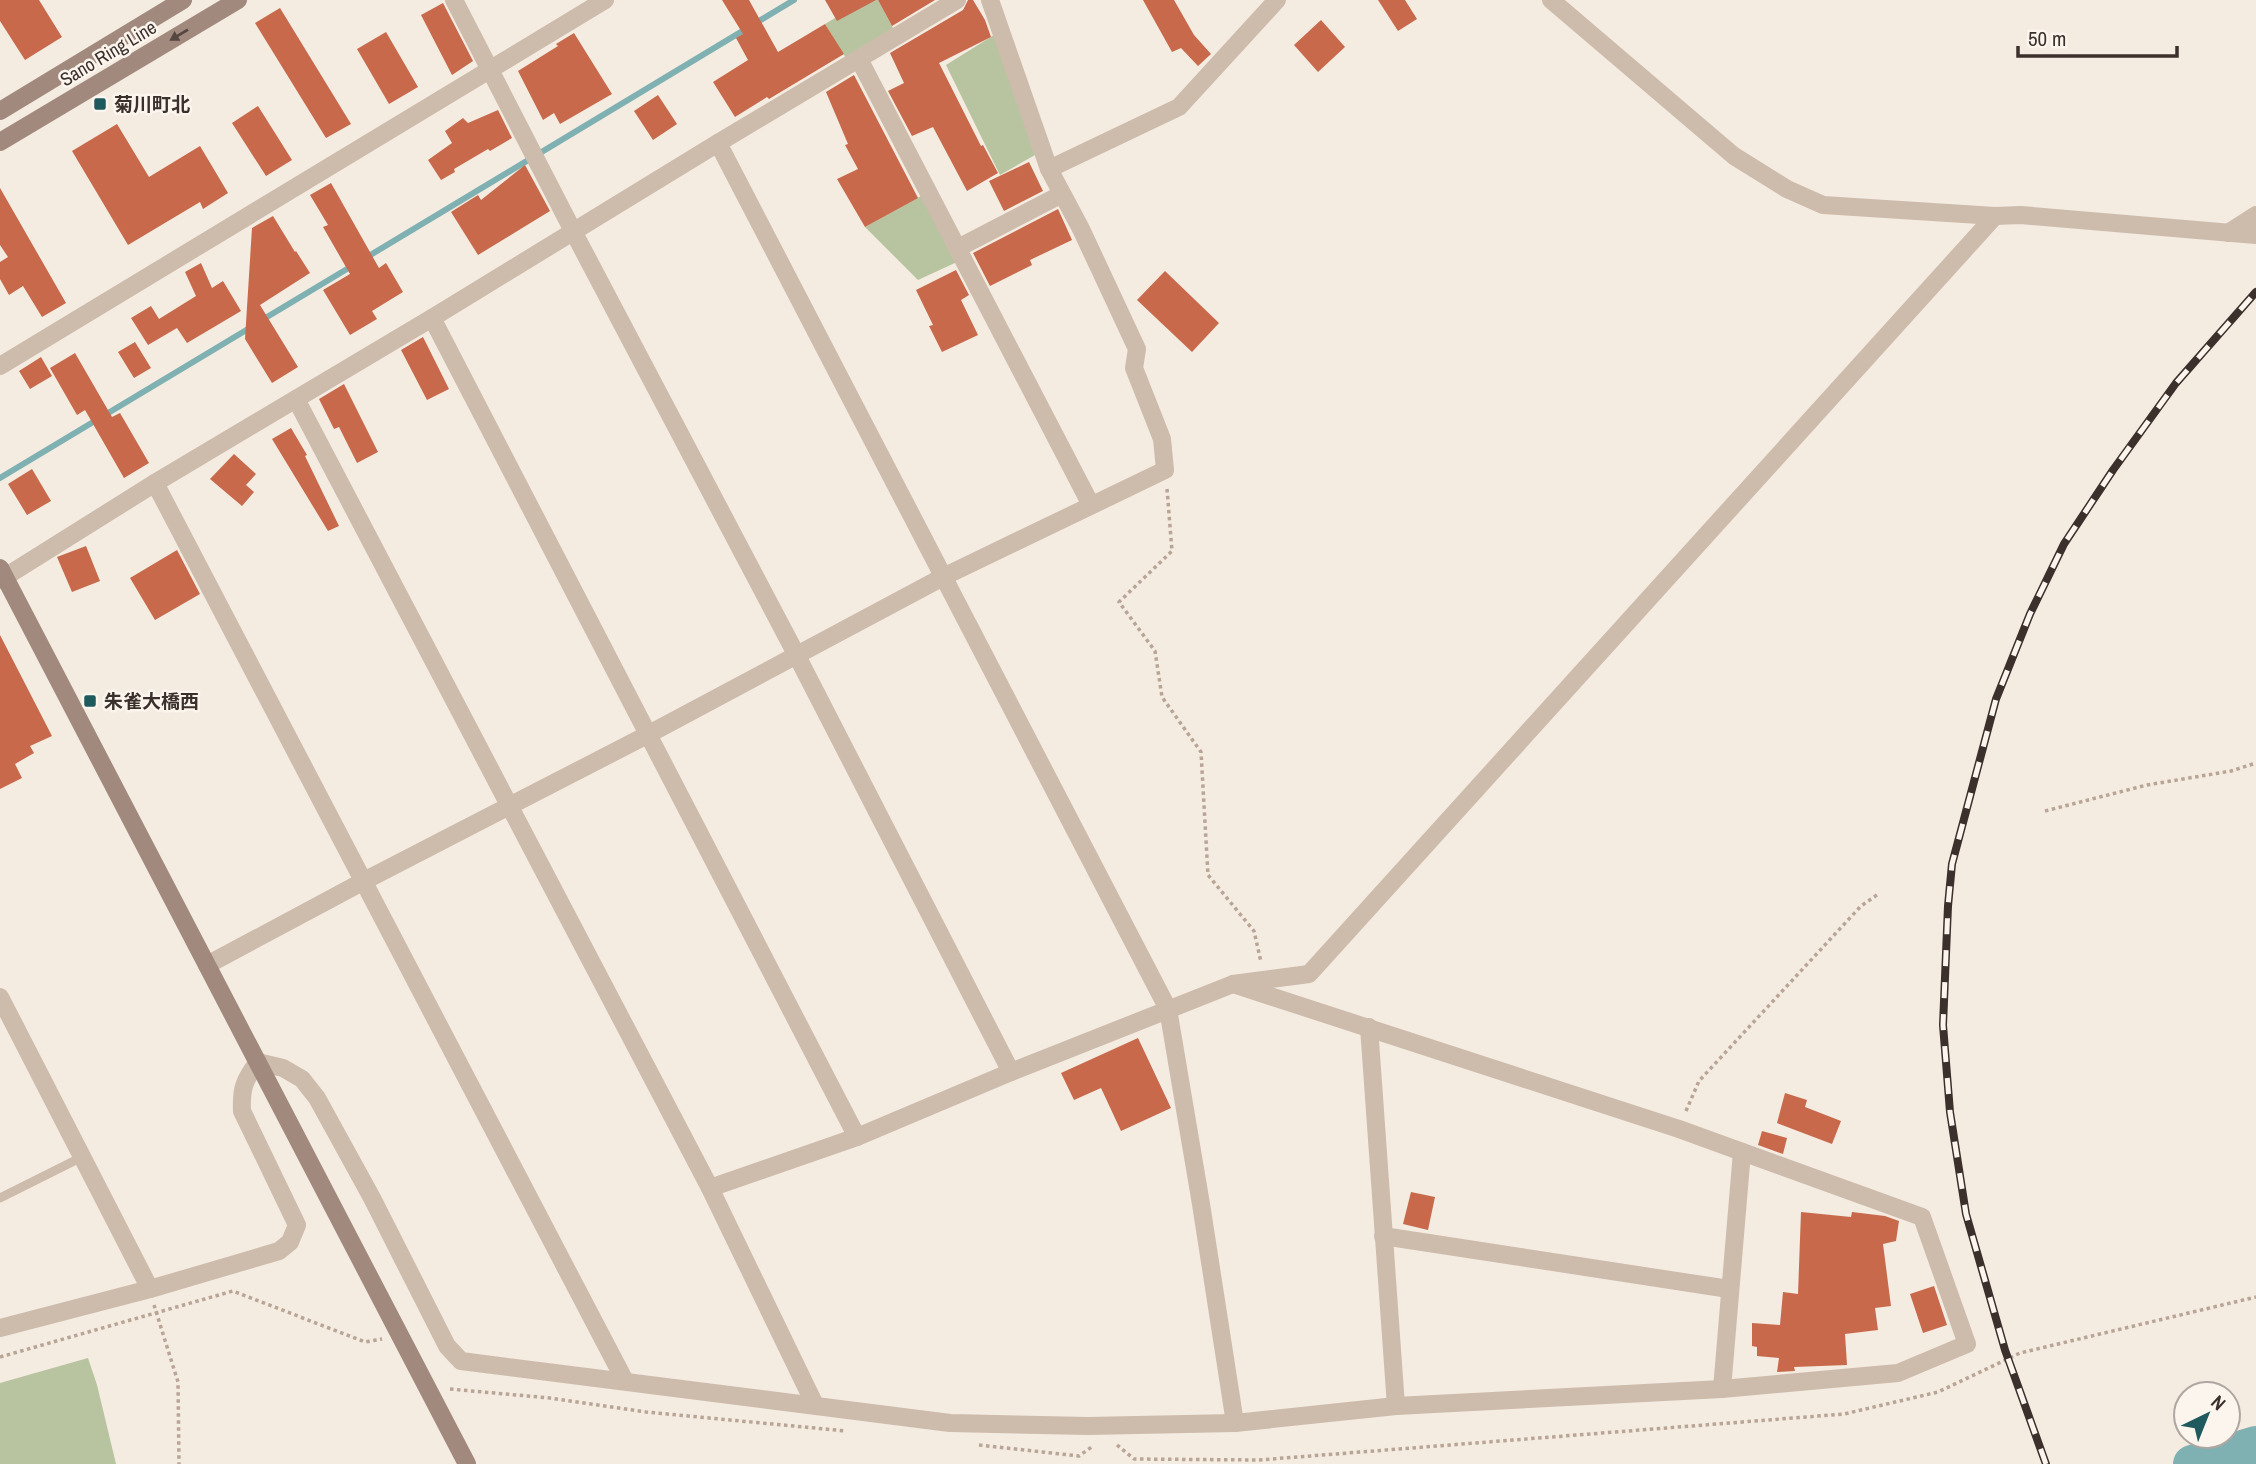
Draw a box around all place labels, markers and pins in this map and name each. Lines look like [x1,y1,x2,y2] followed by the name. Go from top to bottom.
[114,91,190,117] place label: 菊川町北
[92,96,108,112] marker: 菊川町北
[104,688,199,714] place label: 朱雀大橋西
[82,693,98,709] marker: 朱雀大橋西

